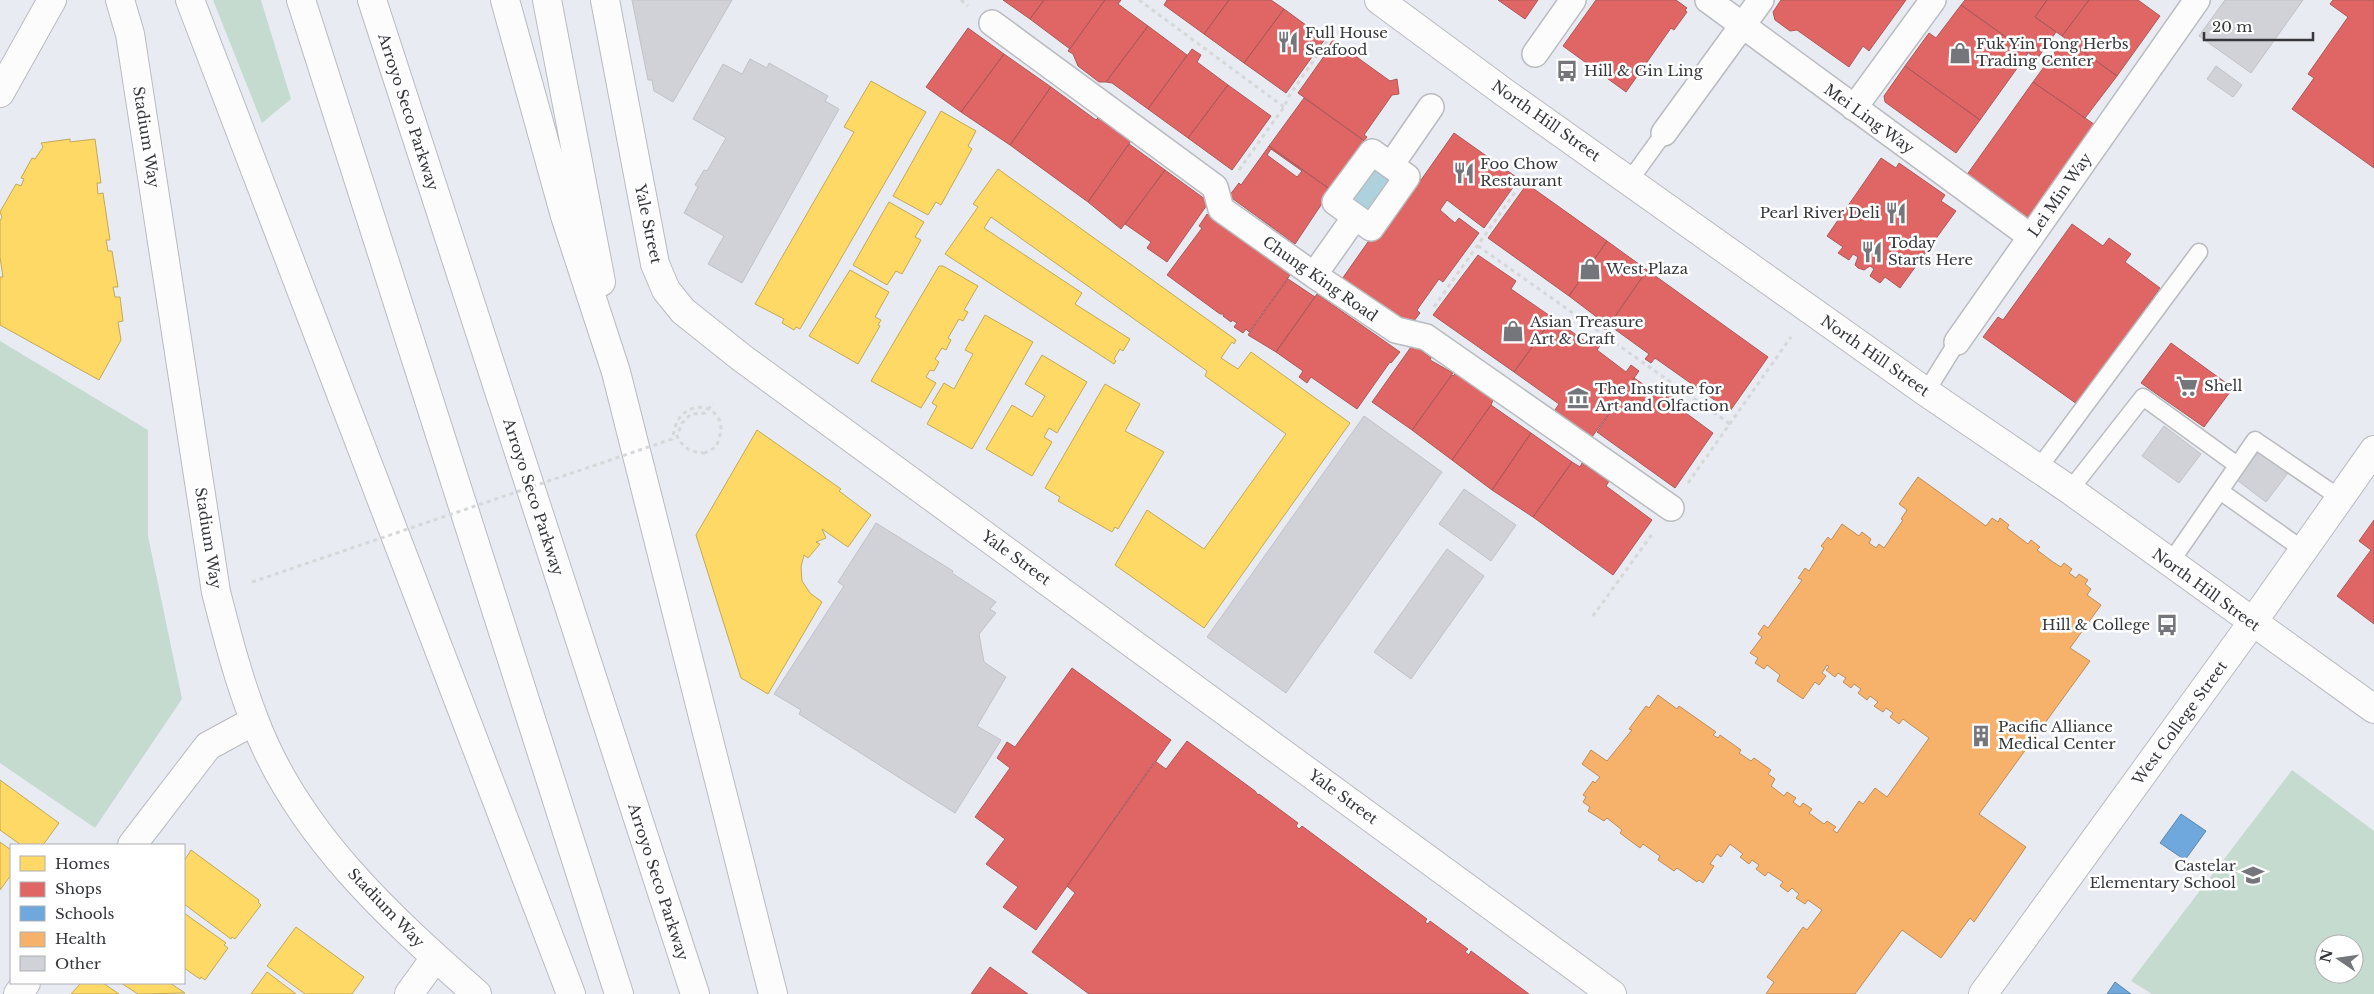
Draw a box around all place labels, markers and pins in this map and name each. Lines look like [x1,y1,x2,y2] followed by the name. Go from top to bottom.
[1305,23,1388,59] place label: Full House Seafood
[1275,29,1301,55] restaurant icon: Full House Seafood
[1976,34,2129,70] place label: Fuk Yin Tong Herbs Trading Center
[1947,40,1973,66] shop icon: Fuk Yin Tong Herbs Trading Center
[1554,58,1580,84] bus stop icon: Hill & Gin Ling
[1584,61,1704,80] place label: Hill & Gin Ling
[1480,154,1563,190] place label: Foo Chow Restaurant
[1451,160,1477,186] restaurant icon: Foo Chow Restaurant
[1883,200,1909,226] restaurant icon: Pearl River Deli
[1760,203,1880,222] place label: Pearl River Deli
[1888,233,1973,269] place label: Today Starts Here
[1859,239,1885,265] restaurant icon: Today Starts Here
[1577,256,1603,282] shop icon: West Plaza
[1605,259,1689,278] place label: West Plaza
[1529,312,1643,348] place label: Asian Treasure Art & Craft
[1500,318,1526,344] shop icon: Asian Treasure Art & Craft
[2174,373,2200,399] supermarket icon: Shell
[2204,376,2242,395] place label: Shell
[1594,379,1729,415] place label: The Institute for Art and Olfaction
[1565,385,1591,411] museum icon: The Institute for Art and Olfaction
[2154,612,2180,638] bus stop icon: Hill & College
[2042,615,2150,634] place label: Hill & College
[1998,717,2117,753] place label: Pacific Alliance Medical Center
[1968,723,1994,749] building icon: Pacific Alliance Medical Center
[2090,856,2237,892] place label: Castelar Elementary School
[2240,862,2266,888] school or university icon: Castelar Elementary School

